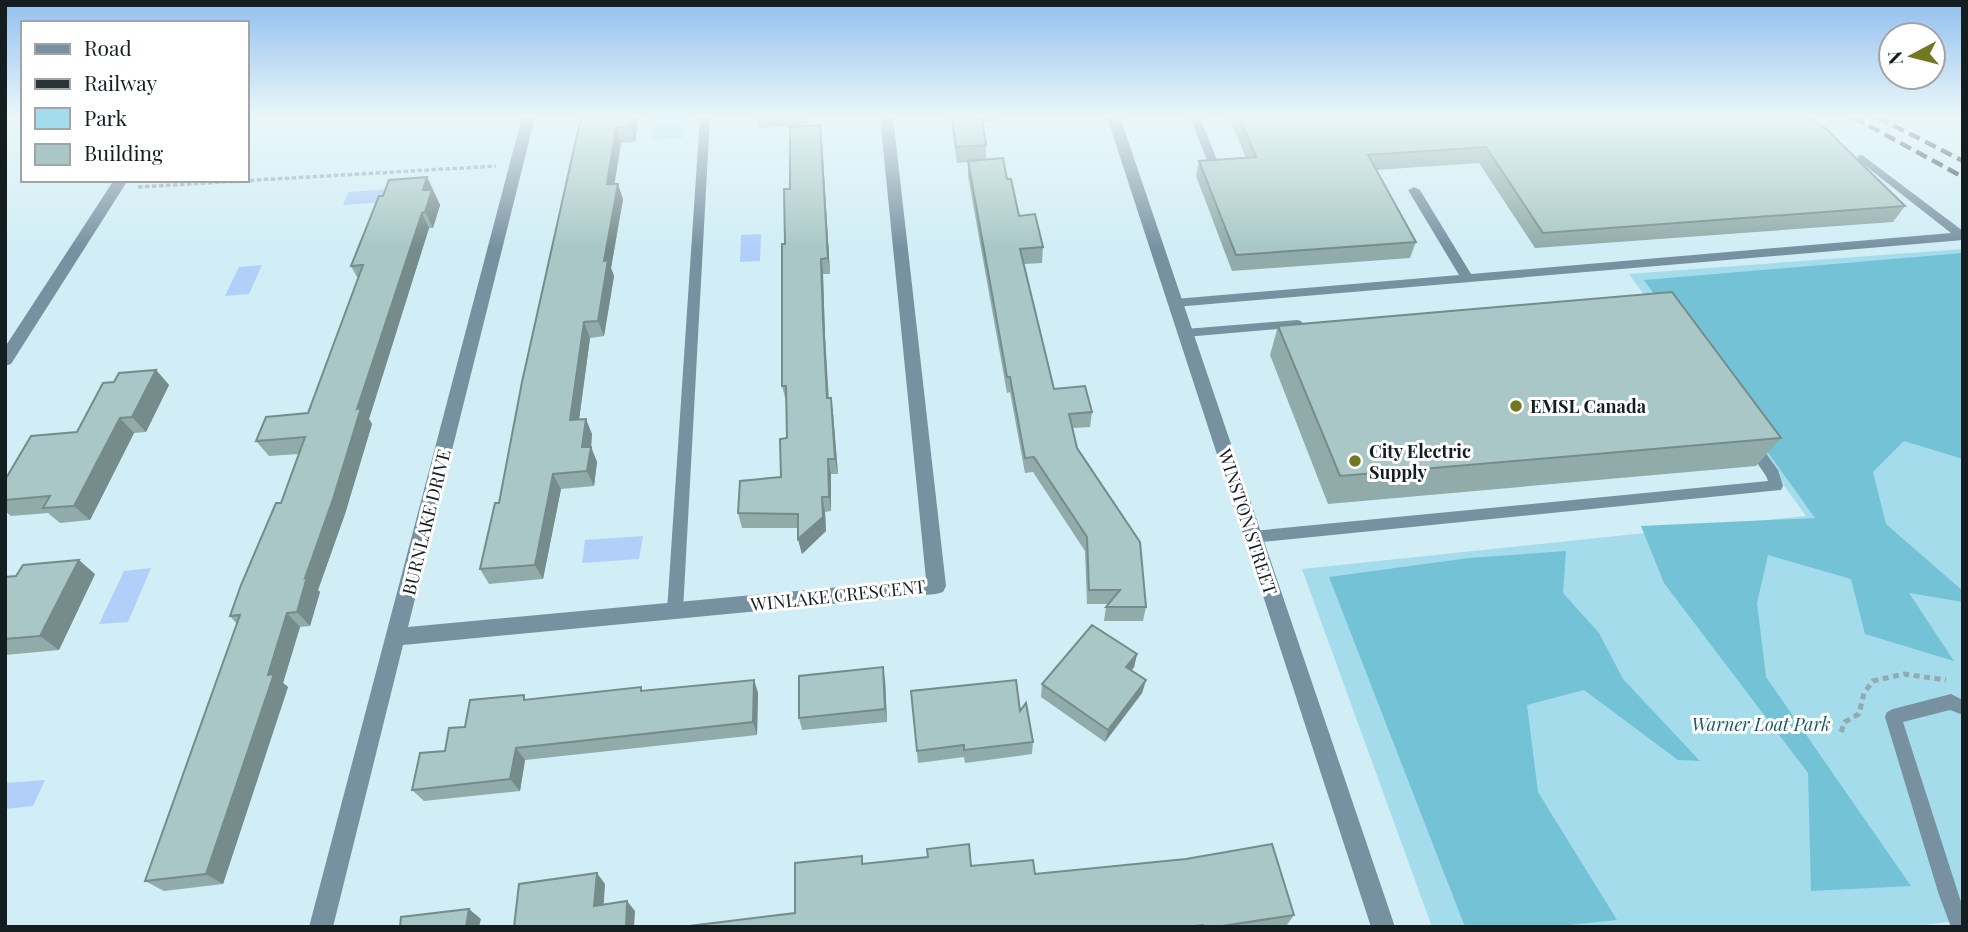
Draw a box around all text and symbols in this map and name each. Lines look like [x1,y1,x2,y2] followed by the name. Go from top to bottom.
[21,21,248,182] legend
[1877,21,1947,91] north arrow
[84,33,132,61] text: Road
[1880,50,1908,67] text: N
[84,68,158,96] text: Railway
[84,103,128,131] text: Park
[84,138,163,166] text: Building
[1530,394,1647,418] place label: EMSL Canada
[1508,398,1524,414] marker: EMSL Canada
[1369,439,1471,484] place label: City Electric Supply
[1213,445,1283,598] street label: WINSTON STREET
[396,447,456,597] street label: BURNLAKE DRIVE
[1347,453,1363,469] marker: City Electric Supply
[748,574,927,616] street label: WINLAKE CRESCENT
[1692,712,1830,736] park label: Warner Loat Park

